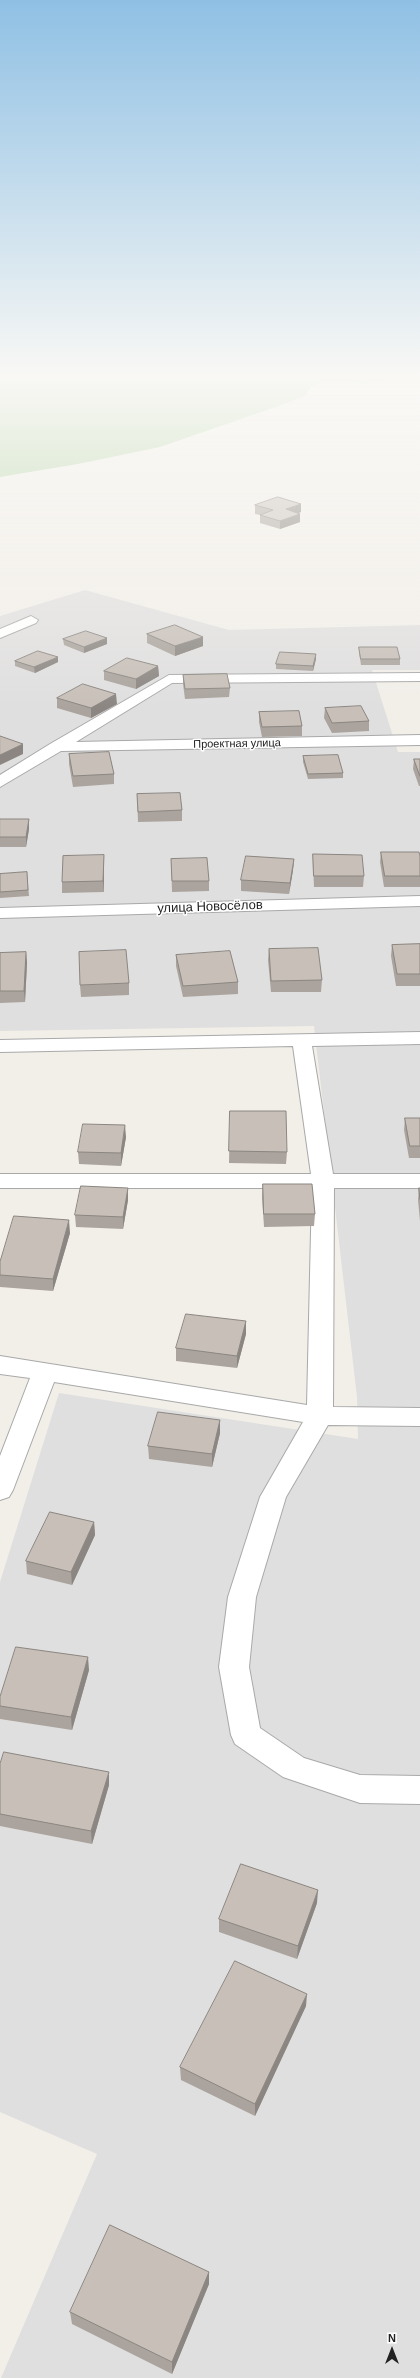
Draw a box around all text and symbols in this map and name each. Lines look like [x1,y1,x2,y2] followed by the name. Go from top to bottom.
[193,737,281,751] street label: Проектная улица
[157,897,263,917] street label: улица Новосёлов
[372,2330,412,2370] north arrow
[388,2332,396,2344] text: N

